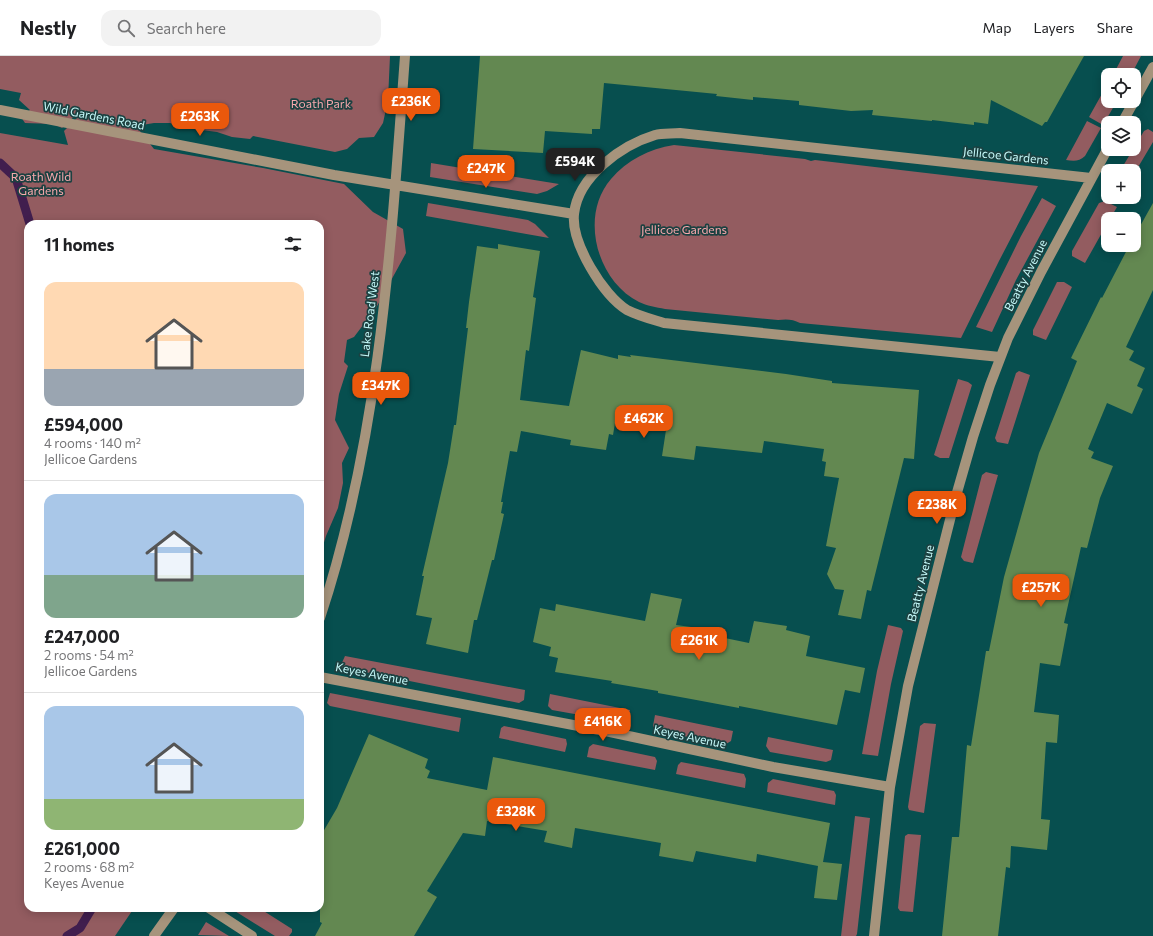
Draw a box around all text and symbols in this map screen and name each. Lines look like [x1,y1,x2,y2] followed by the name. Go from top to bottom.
[101,10,381,46] search box
[20,16,77,39] text: Nestly
[115,17,137,39] icon: search
[147,19,226,37] text: Search here
[983,19,1011,36] text: Map
[1033,19,1075,36] text: Layers
[1097,19,1133,36] text: Share
[1101,68,1141,252] map controls
[1101,68,1141,108] button: locate
[383,88,439,122] pin: £236K
[391,93,431,109] text: £236K
[291,96,352,110] park label: Roath Park
[42,98,146,132] street label: Wild Gardens Road
[172,103,228,137] pin: £263K
[180,108,220,124] text: £263K
[1101,116,1141,156] button: layers
[962,144,1049,167] street label: Jellicoe Gardens
[547,148,603,182] pin: £594K
[555,153,595,169] text: £594K
[458,155,514,189] pin: £247K
[466,160,506,176] text: £247K
[1101,164,1141,204] button: +
[11,169,71,197] park label: Roath Wild Gardens
[1101,212,1141,252] button: −
[641,222,727,237] park label: Jellicoe Gardens
[282,233,304,255] icon: filters
[44,234,114,255] text: 11 homes
[1001,237,1049,313] street label: Beatty Avenue
[357,270,381,358] street label: Lake Road West
[138,308,210,380] icon: home
[353,372,409,406] pin: £347K
[361,377,401,393] text: £347K
[616,405,672,439] pin: £462K
[624,410,664,426] text: £462K
[44,414,123,435] text: £594,000
[44,435,141,451] text: 4 rooms · 140 m²
[44,451,137,467] text: Jellicoe Gardens
[909,491,965,525] pin: £238K
[917,496,957,512] text: £238K
[138,520,210,592] icon: home
[904,543,936,623] street label: Beatty Avenue
[1013,574,1069,608] pin: £257K
[1021,579,1061,595] text: £257K
[44,626,120,647] text: £247,000
[671,627,727,661] pin: £261K
[680,632,718,648] text: £261K
[44,647,134,663] text: 2 rooms · 54 m²
[334,659,410,687] street label: Keyes Avenue
[44,663,137,679] text: Jellicoe Gardens
[575,708,631,742] pin: £416K
[584,713,622,729] text: £416K
[652,721,728,751] street label: Keyes Avenue
[138,732,210,804] icon: home
[488,798,544,832] pin: £328K
[496,803,536,819] text: £328K
[44,838,120,859] text: £261,000
[44,859,134,875] text: 2 rooms · 68 m²
[44,875,124,891] text: Keyes Avenue

